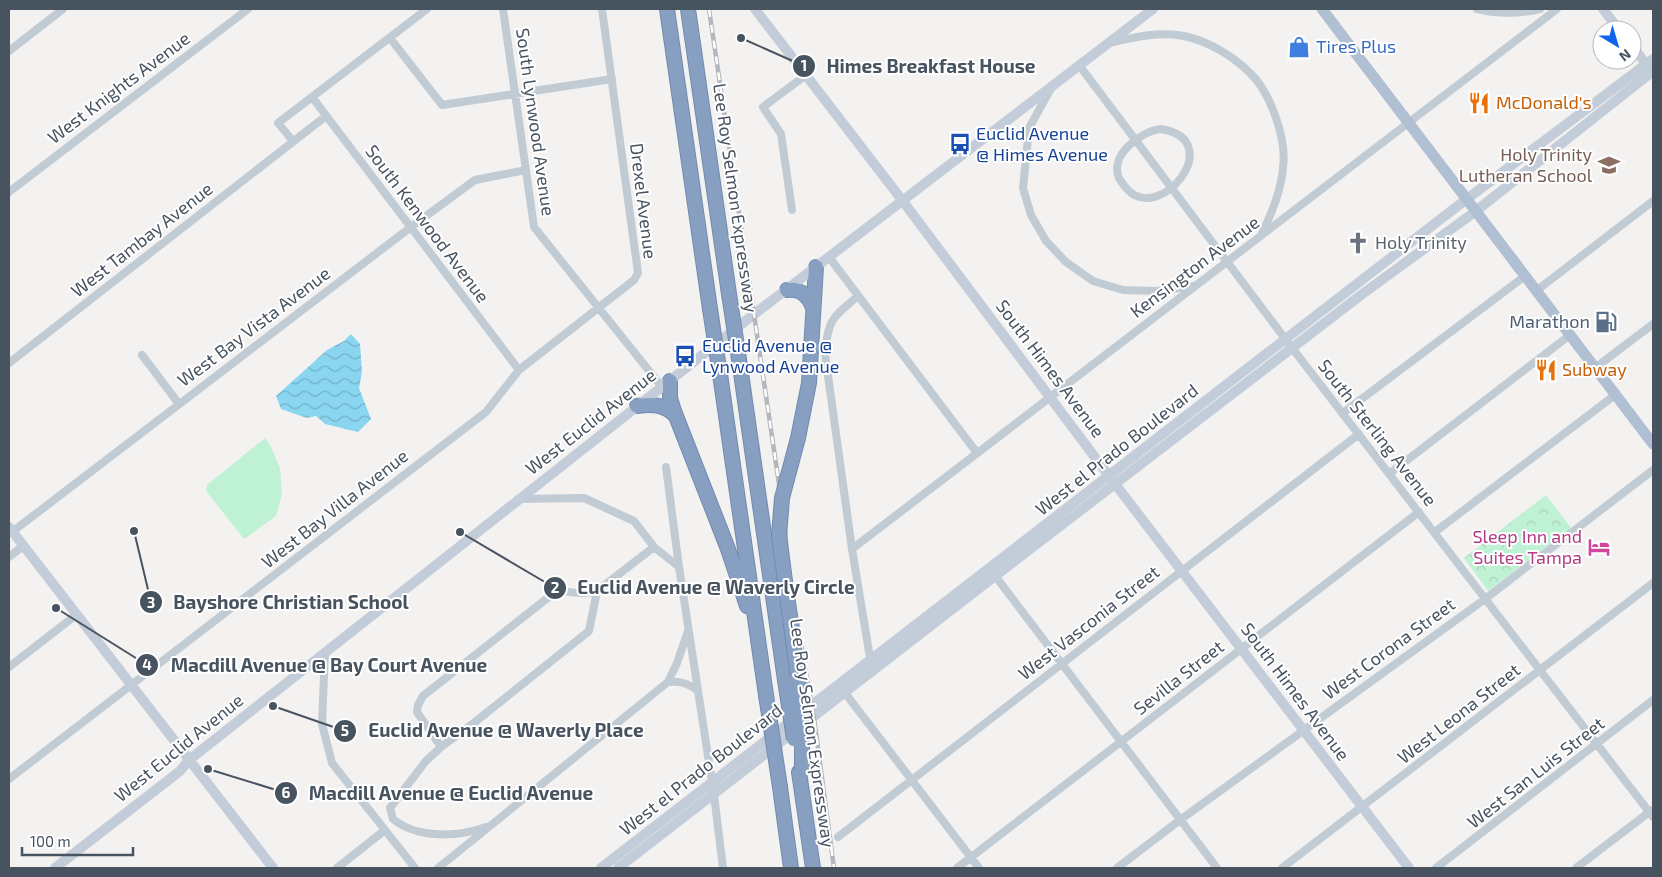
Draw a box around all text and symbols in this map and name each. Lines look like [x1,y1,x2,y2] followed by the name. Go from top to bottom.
[1592,20,1642,70] north arrow
[43,27,194,148] street label: West Knights Avenue
[512,27,560,217] street label: South Lynwood Avenue
[1286,34,1312,60] shop icon: Tires Plus
[1316,35,1396,57] place label: Tires Plus
[1616,46,1635,65] text: N
[792,49,1046,83] callout: Himes Breakfast House
[826,54,1036,77] text: Himes Breakfast House
[801,56,807,74] text: 1
[709,82,763,315] street label: Lee Roy Selmon Expressway
[1466,90,1492,116] restaurant icon: McDonald's
[1496,91,1592,113] place label: McDonald's
[976,122,1108,165] place label: Euclid Avenue @ Himes Avenue
[947,131,973,157] bus stop icon: Euclid Avenue @ Himes Avenue
[361,140,494,307] street label: South Kenwood Avenue
[626,142,662,260] street label: Drexel Avenue
[1459,143,1593,186] place label: Holy Trinity Lutheran School
[1596,152,1622,178] school or university icon: Holy Trinity Lutheran School
[66,177,217,301] street label: West Tambay Avenue
[1125,210,1263,322] street label: Kensington Avenue
[1345,230,1371,256] church icon: Holy Trinity
[1375,231,1467,253] place label: Holy Trinity
[173,262,334,391] street label: West Bay Vista Avenue
[992,295,1110,442] street label: South Himes Avenue
[1593,309,1619,335] fuel station icon: Marathon
[1509,310,1590,332] place label: Marathon
[702,334,839,377] place label: Euclid Avenue @ Lynwood Avenue
[672,343,698,369] bus stop icon: Euclid Avenue @ Lynwood Avenue
[1314,355,1442,510] street label: South Sterling Avenue
[1533,357,1559,383] restaurant icon: Subway
[1562,358,1627,380] place label: Subway
[521,363,660,479] street label: West Euclid Avenue
[1031,379,1202,520] street label: West el Prado Boulevard
[257,444,412,572] street label: West Bay Villa Avenue
[1472,525,1582,568] place label: Sleep Inn and Suites Tampa
[1586,534,1612,560] hotel icon: Sleep Inn and Suites Tampa
[1013,560,1164,684] street label: West Vasconia Street
[542,571,865,605] callout: Euclid Avenue @ Waverly Circle
[577,575,855,599] text: Euclid Avenue @ Waverly Circle
[551,578,560,596] text: 2
[138,585,419,619] callout: Bayshore Christian School
[173,590,409,614] text: Bayshore Christian School
[147,593,155,611] text: 3
[1318,593,1459,704] street label: West Corona Street
[786,617,840,850] street label: Lee Roy Selmon Expressway
[1237,618,1355,765] street label: South Himes Avenue
[1129,635,1228,719] street label: Sevilla Street
[135,648,498,682] callout: Macdill Avenue @ Bay Court Avenue
[171,653,488,677] text: Macdill Avenue @ Bay Court Avenue
[142,655,152,673] text: 4
[1393,658,1524,768] street label: West Leona Street
[109,688,247,806] street label: West Euclid Avenue
[615,699,786,840] street label: West el Prado Boulevard
[1462,712,1608,833] street label: West San Luis Street
[332,714,654,748] callout: Euclid Avenue @ Waverly Place
[368,718,644,742] text: Euclid Avenue @ Waverly Place
[341,721,349,739] text: 5
[273,776,604,810] callout: Macdill Avenue @ Euclid Avenue
[309,781,594,804] text: Macdill Avenue @ Euclid Avenue
[282,783,291,801] text: 6
[22,824,134,856] scale bar
[30,832,71,850] text: 100 m

